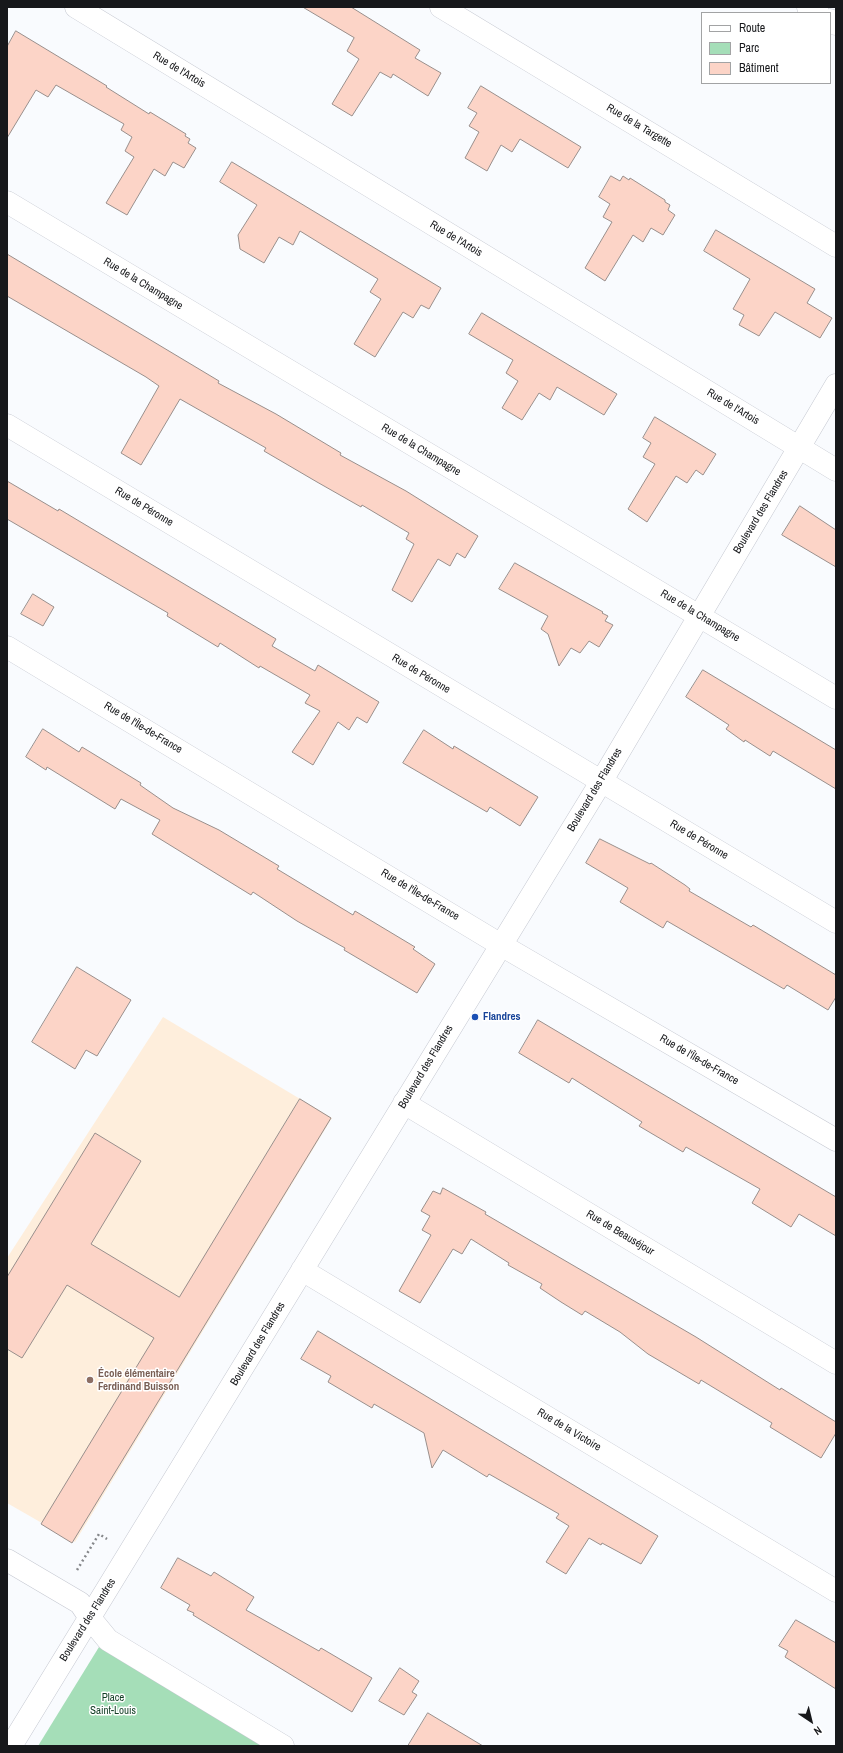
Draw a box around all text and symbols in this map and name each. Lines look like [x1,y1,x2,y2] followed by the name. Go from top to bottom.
[701,12,831,84] legend
[739,20,765,36] text: Route
[739,40,759,56] text: Parc
[150,49,208,91] street label: Rue de l'Artois
[739,60,778,76] text: Bâtiment
[604,101,674,151] street label: Rue de la Targette
[427,218,485,260] street label: Rue de l'Artois
[101,255,185,313] street label: Rue de la Champagne
[704,386,762,428] street label: Rue de l'Artois
[379,421,463,479] street label: Rue de la Champagne
[731,468,791,556] street label: Boulevard des Flandres
[112,484,176,530] street label: Rue de Péronne
[658,587,742,645] street label: Rue de la Champagne
[389,651,453,697] street label: Rue de Péronne
[101,699,185,757] street label: Rue de l'Île-de-France
[565,746,625,834] street label: Boulevard des Flandres
[667,817,731,863] street label: Rue de Péronne
[378,866,462,924] street label: Rue de l'Île-de-France
[483,1010,521,1024] place label: Flandres
[470,1012,480,1022] marker: Flandres
[396,1023,456,1111] street label: Boulevard des Flandres
[657,1032,741,1088] street label: Rue de l'Île-de-France
[584,1207,656,1259] street label: Rue de Beauséjour
[228,1300,288,1388] street label: Boulevard des Flandres
[98,1367,179,1393] place label: École élémentaire Ferdinand Buisson
[85,1375,95,1385] marker: École élémentaire Ferdinand Buisson
[535,1406,603,1454] street label: Rue de la Victoire
[57,1576,119,1664] street label: Boulevard des Flandres
[90,1691,136,1717] park label: Place Saint-Louis
[791,1701,831,1741] north arrow
[811,1723,825,1738] text: N

